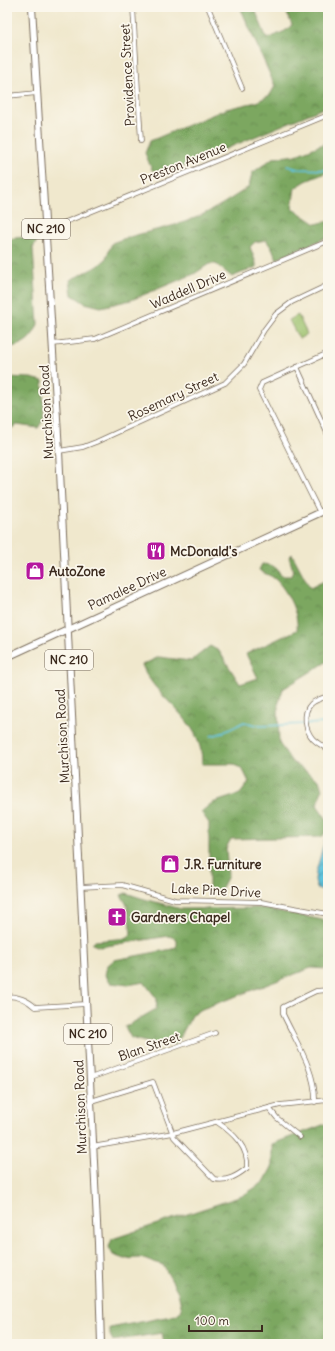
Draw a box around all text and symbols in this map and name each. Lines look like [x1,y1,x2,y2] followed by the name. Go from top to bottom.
[116,23,139,127] street label: Providence Street
[138,138,229,188] street label: Preston Avenue
[22,219,70,239] road number: NC 210
[148,266,229,313] street label: Waddell Drive
[36,364,57,460] street label: Murchison Road
[125,368,222,425] street label: Rosemary Street
[145,540,167,562] restaurant icon: McDonald's
[170,543,237,560] place label: McDonald's
[24,560,46,582] shop icon: AutoZone
[49,563,105,580] place label: AutoZone
[85,563,169,614] street label: Pamalee Drive
[45,650,93,670] road number: NC 210
[52,688,73,784] street label: Murchison Road
[159,853,181,875] shop icon: J.R. Furniture
[184,856,261,873] place label: J.R. Furniture
[171,880,261,901] street label: Lake Pine Drive
[106,906,128,928] church icon: Gardners Chapel
[131,909,230,926] place label: Gardners Chapel
[64,1024,112,1044] road number: NC 210
[116,1028,183,1065] street label: Blan Street
[70,1059,91,1155] street label: Murchison Road
[189,1307,262,1333] scale bar
[195,1313,229,1328] text: 100 m

